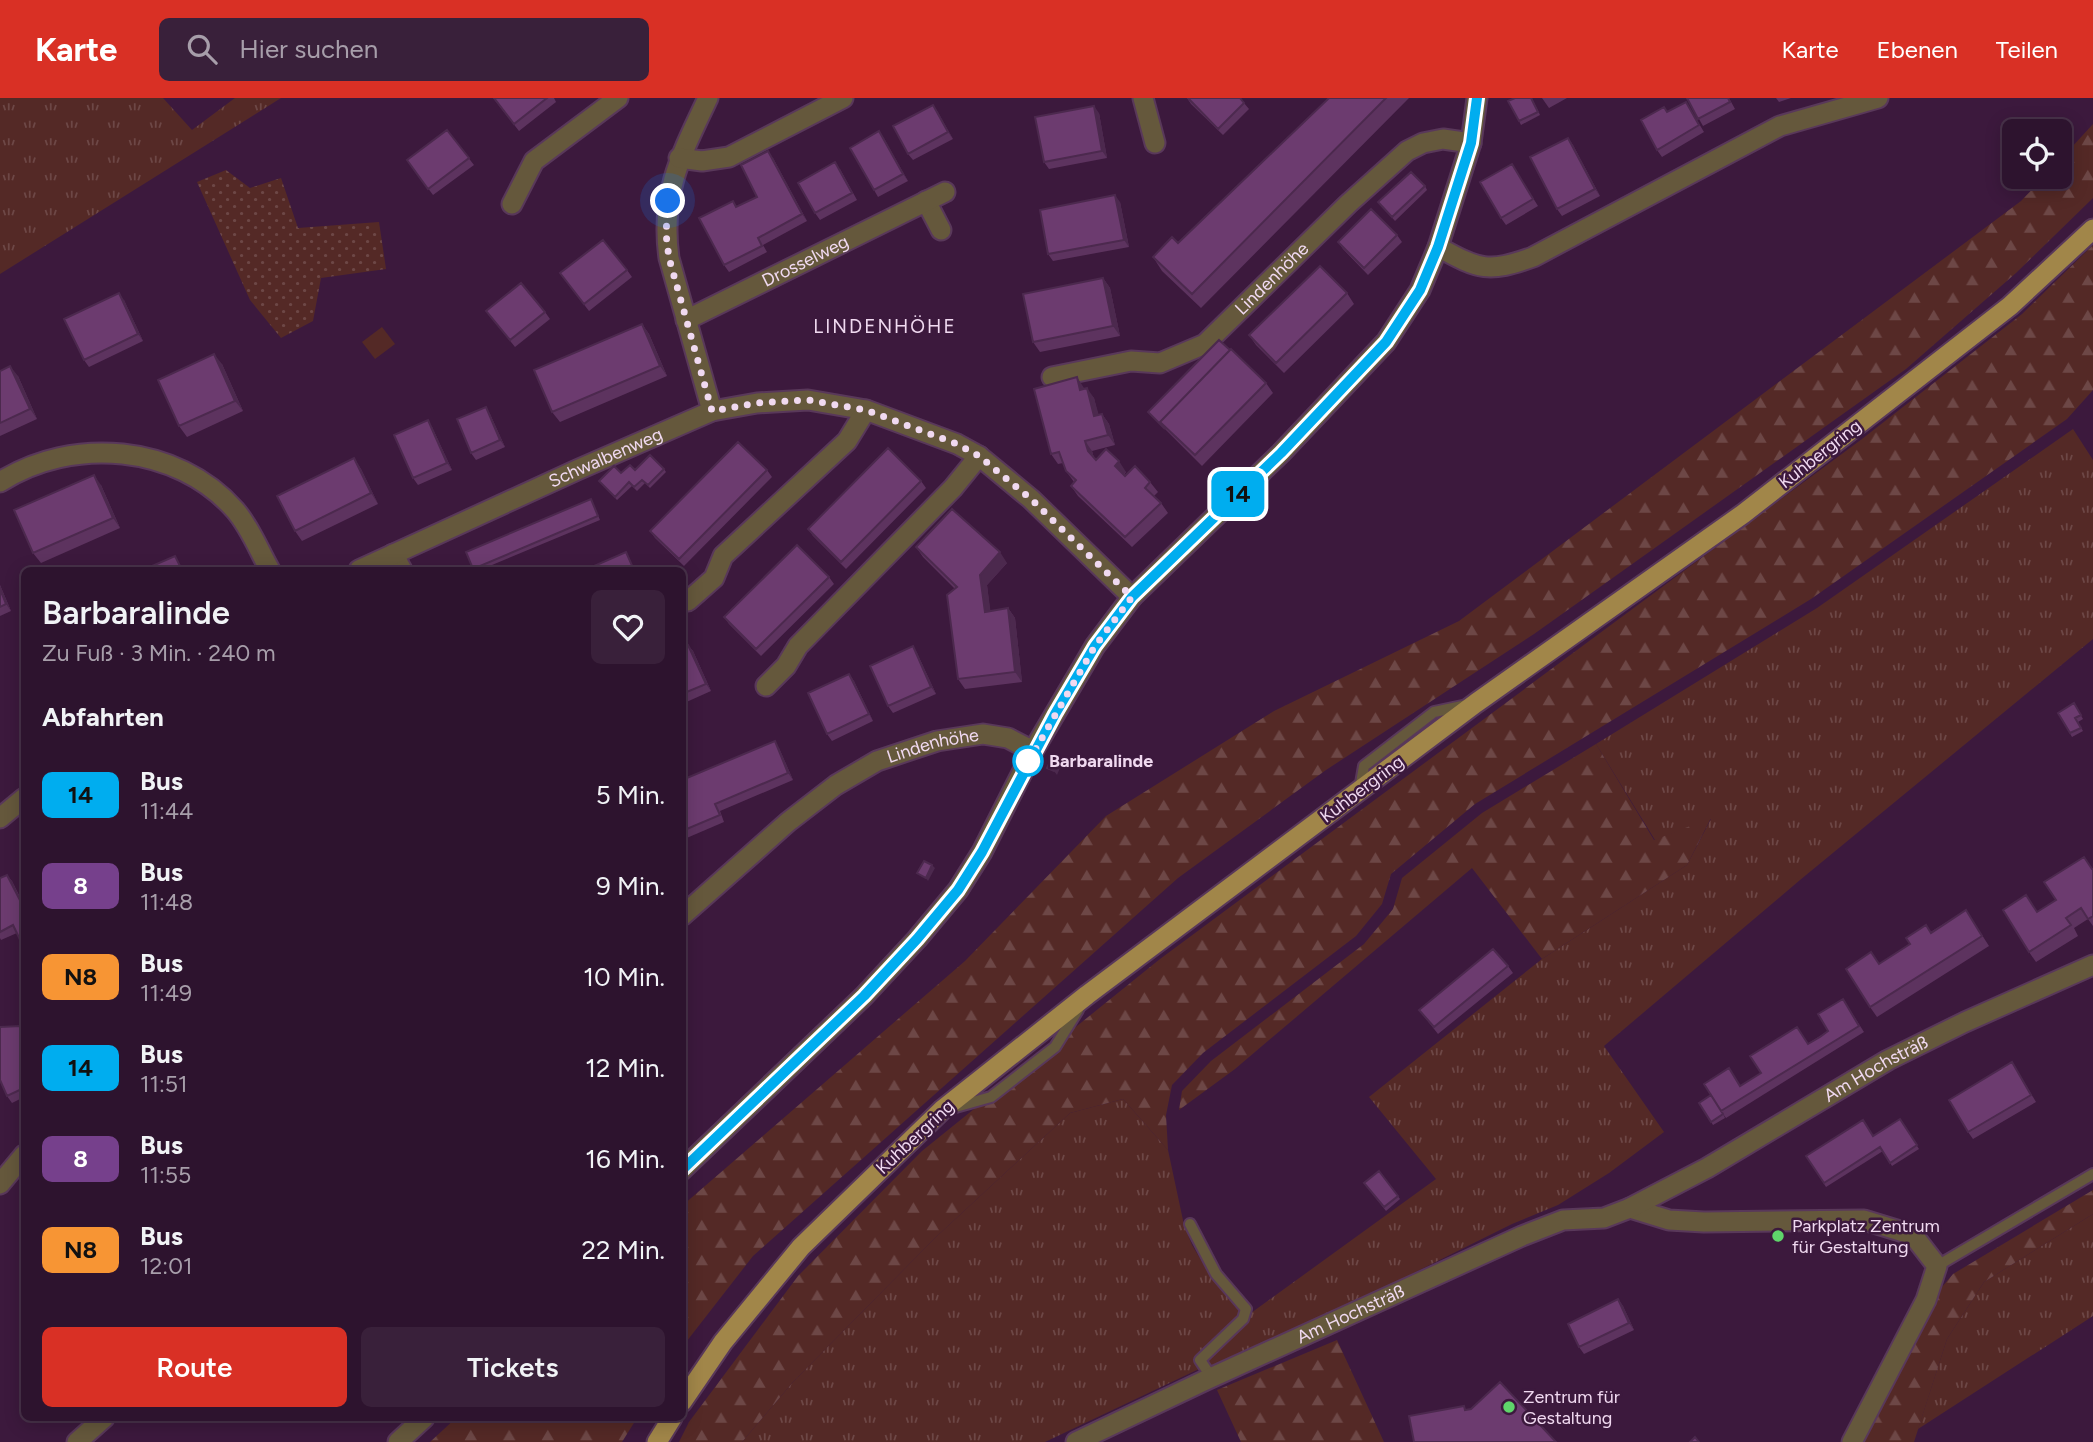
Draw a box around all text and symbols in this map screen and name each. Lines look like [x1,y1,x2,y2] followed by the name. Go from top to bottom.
[159,18,649,81] search box
[35,30,117,69] text: Karte
[183,30,221,68] icon: search
[239,33,378,65] text: Hier suchen
[1782,35,1839,64] text: Karte
[1877,35,1958,64] text: Ebenen
[1996,35,2058,64] text: Teilen
[2002,119,2072,189] map controls
[2002,119,2072,189] button: locate
[650,183,685,218] your location
[758,230,852,292] street label: Drosselweg
[1230,238,1313,319] street label: Lindenhöhe
[813,315,957,338] district label: LINDENHÖHE
[1774,415,1866,493] street label: Kuhbergring
[545,423,666,493] street label: Schwalbenweg
[1206,471,1270,517] line badge: 14
[1225,479,1251,508] text: 14
[591,590,665,664] button: heart
[42,593,230,632] text: Barbaralinde
[42,639,275,667] text: Zu Fuß · 3 Min. · 240 m
[42,701,164,733] text: Abfahrten
[884,724,981,768] street label: Lindenhöhe
[1013,746,1043,776] marker: Barbaralinde
[1049,750,1153,772] place label: Barbaralinde
[1316,750,1408,828] street label: Kuhbergring
[140,765,183,797] text: Bus
[596,779,665,811] text: 5 Min.
[68,780,93,809] text: 14
[140,797,193,825] text: 11:44
[140,856,183,888] text: Bus
[596,870,665,902] text: 9 Min.
[73,871,88,900] text: 8
[140,888,193,916] text: 11:48
[140,947,183,979] text: Bus
[583,961,665,993] text: 10 Min.
[64,962,97,991] text: N8
[140,979,192,1007] text: 11:49
[1820,1031,1932,1107] street label: Am Hochsträß
[140,1038,183,1070] text: Bus
[585,1052,665,1084] text: 12 Min.
[68,1053,93,1082] text: 14
[140,1070,188,1098] text: 11:51
[871,1095,959,1179] street label: Kuhbergring
[140,1129,183,1161] text: Bus
[585,1143,665,1175] text: 16 Min.
[73,1144,88,1173] text: 8
[140,1161,191,1189] text: 11:55
[1792,1215,1940,1258] place label: Parkplatz Zentrum für Gestaltung
[140,1220,183,1252] text: Bus
[1770,1228,1786,1244] marker: Parkplatz Zentrum für Gestaltung
[582,1234,665,1266] text: 22 Min.
[64,1235,97,1264] text: N8
[140,1252,192,1280] text: 12:01
[1293,1280,1408,1348] street label: Am Hochsträß
[42,1327,347,1407] button: Route
[361,1327,665,1407] button: Tickets
[1523,1386,1620,1429] place label: Zentrum für Gestaltung
[1501,1399,1517,1415] marker: Zentrum für Gestaltung

